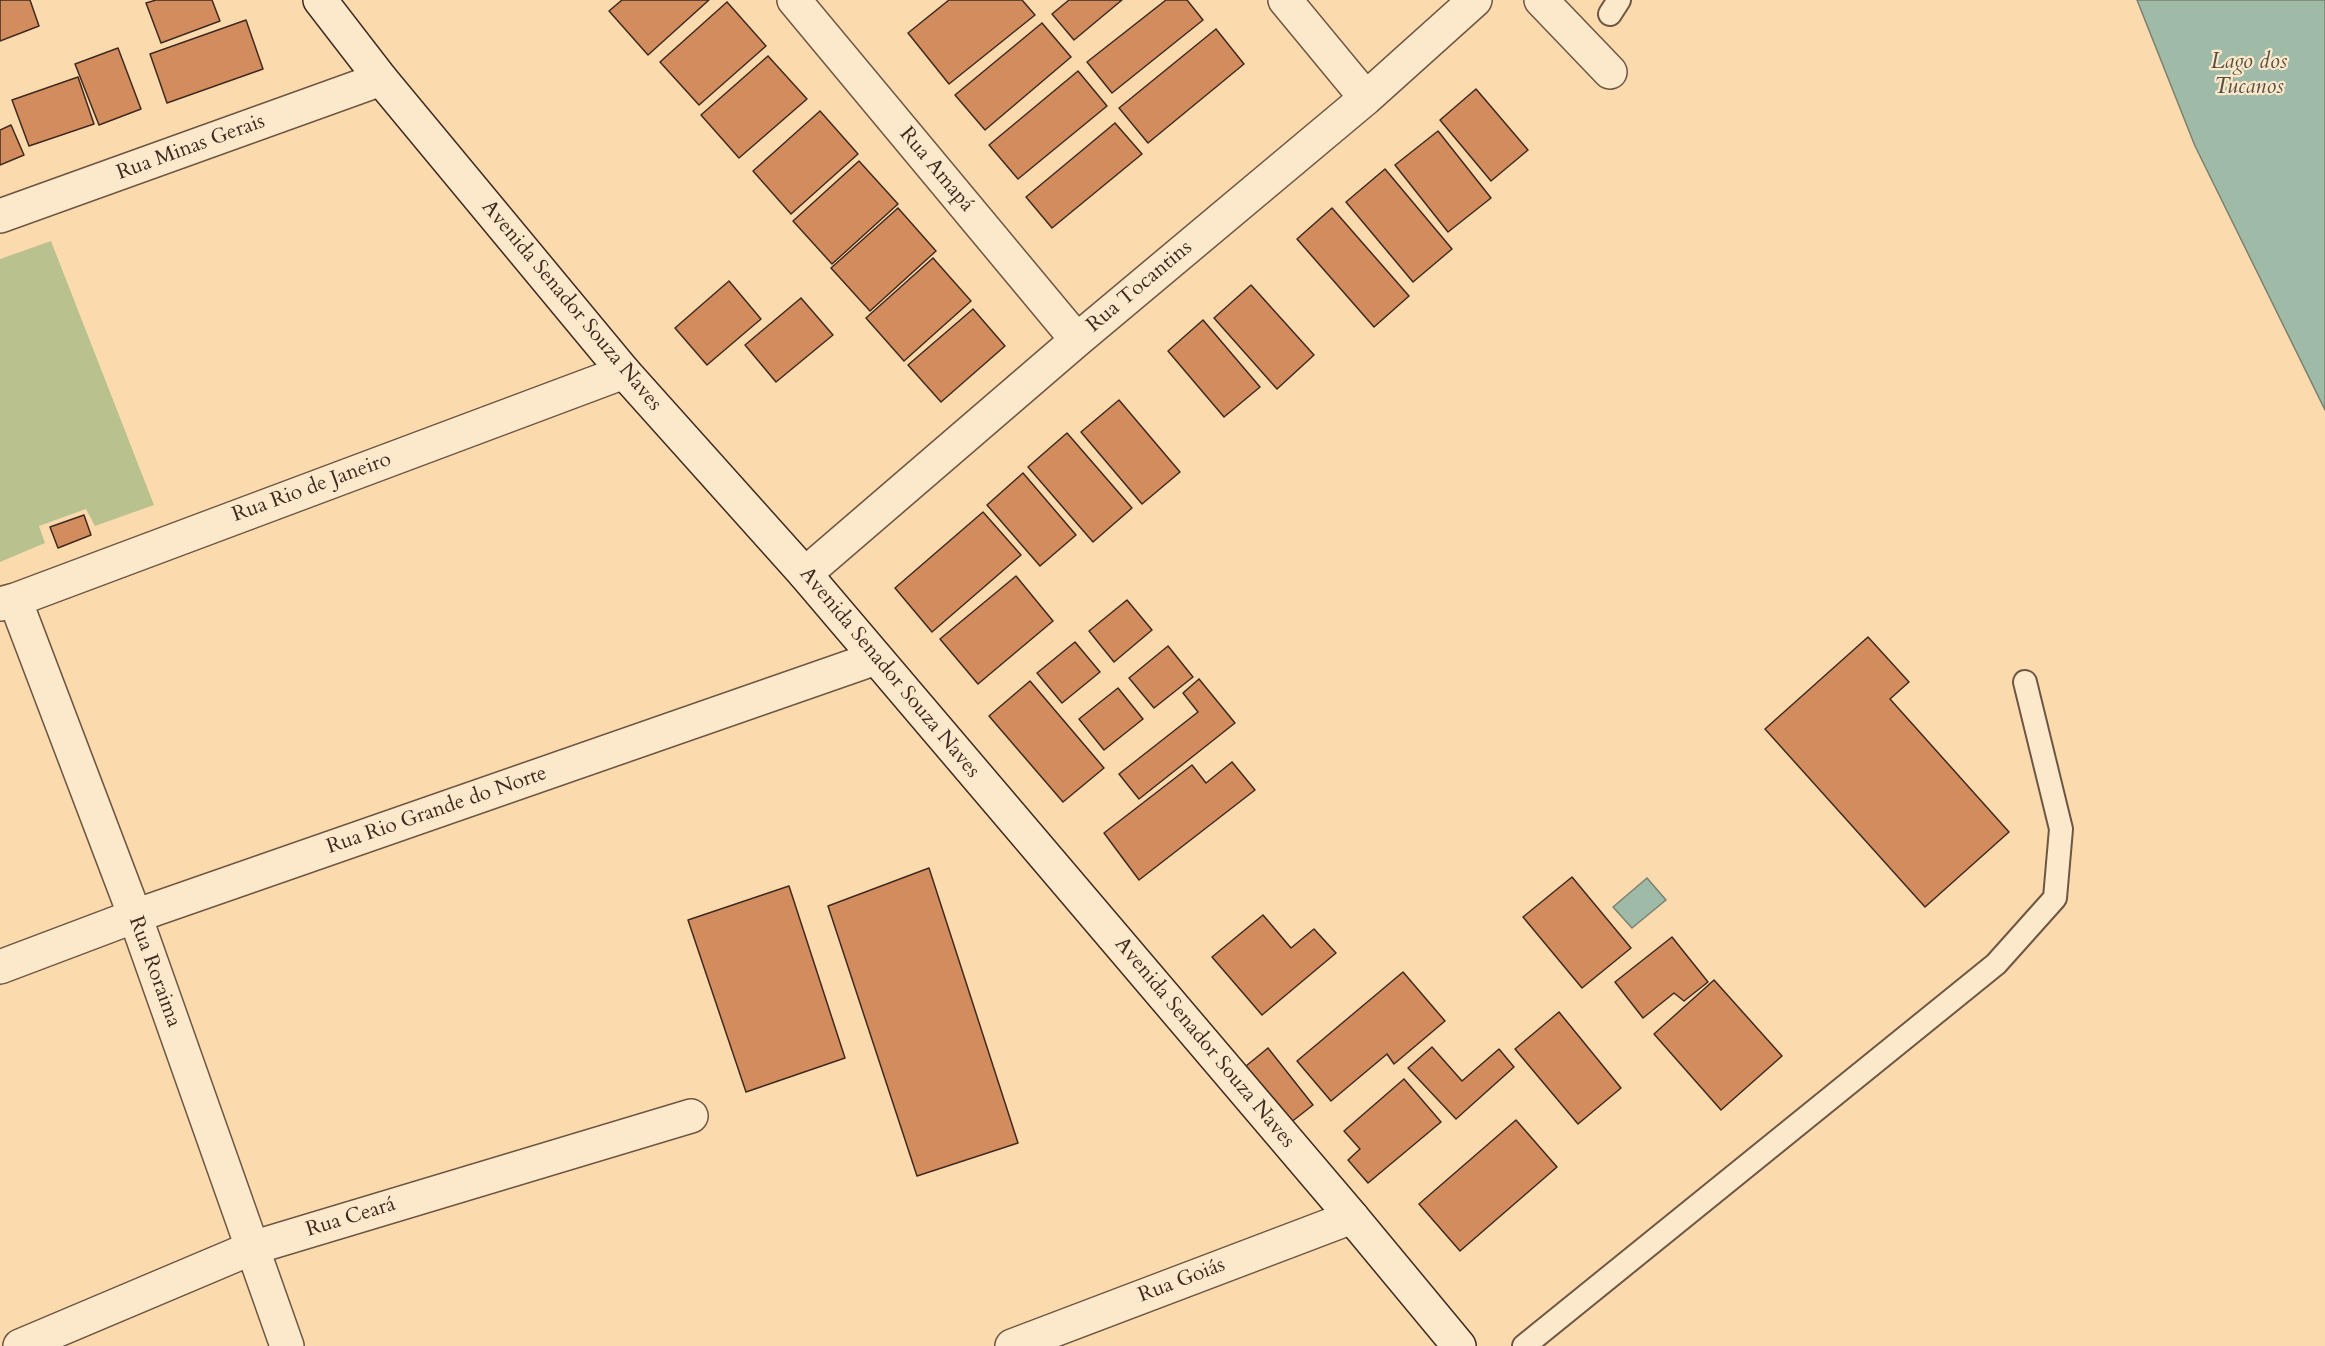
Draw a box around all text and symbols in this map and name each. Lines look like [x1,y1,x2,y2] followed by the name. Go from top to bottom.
[2211,50,2287,101] water label: Lago dos Tucanos
[113,109,269,187] street label: Rua Minas Gerais
[893,123,979,217] street label: Rua Amapá
[475,195,667,417] street label: Avenida Senador Souza Naves
[1082,236,1198,338] street label: Rua Tocantins
[229,448,395,528] street label: Rua Rio de Janeiro
[793,562,985,784] street label: Avenida Senador Souza Naves
[324,761,550,861] street label: Rua Rio Grande do Norte
[122,913,186,1031] street label: Rua Roraima
[1108,932,1300,1154] street label: Avenida Senador Souza Naves
[303,1192,399,1244] street label: Rua Ceará
[1135,1253,1229,1309] street label: Rua Goiás

